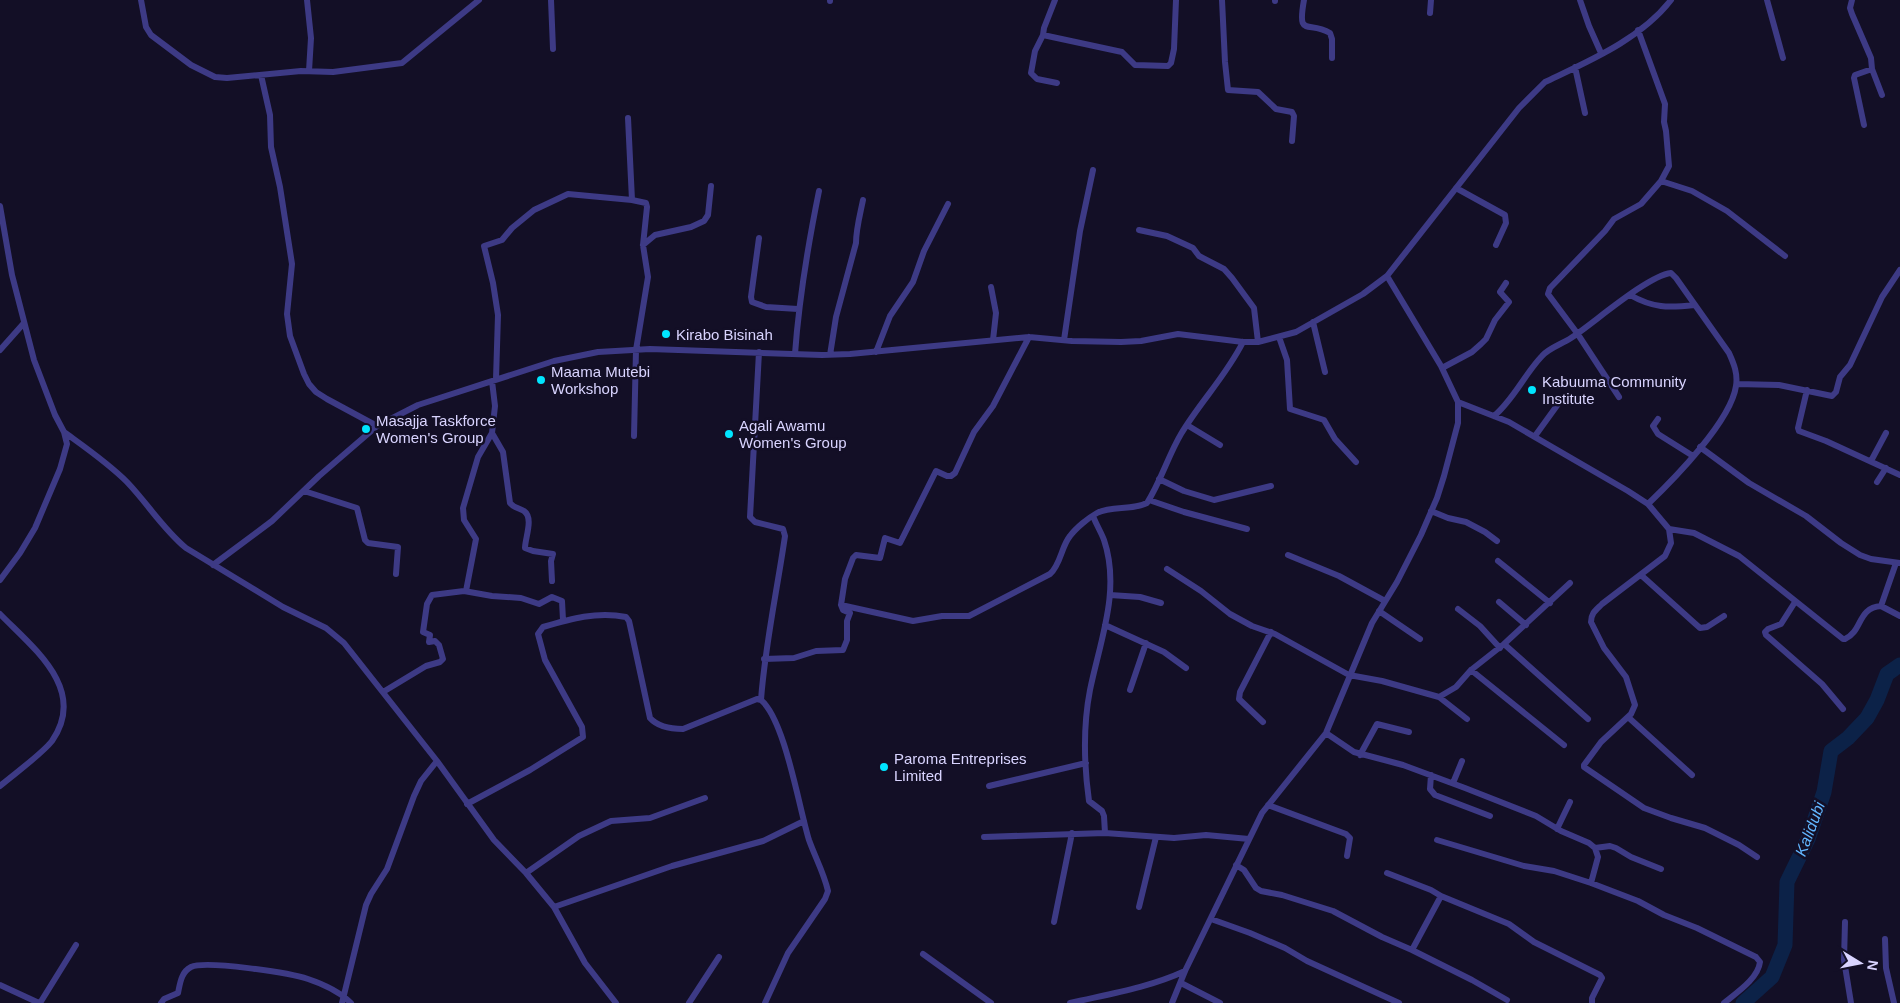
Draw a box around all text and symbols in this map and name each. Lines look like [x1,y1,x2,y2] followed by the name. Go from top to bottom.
[676,326,773,343] place label: Kirabo Bisinah
[660,328,672,340] marker: Kirabo Bisinah
[551,363,650,397] place label: Maama Mutebi Workshop
[1542,373,1687,407] place label: Kabuuma Community Institute
[535,374,547,386] marker: Maama Mutebi Workshop
[1526,384,1538,396] marker: Kabuuma Community Institute
[376,412,496,446] place label: Masajja Taskforce Women's Group
[739,417,847,451] place label: Agali Awamu Women's Group
[360,423,372,435] marker: Masajja Taskforce Women's Group
[723,428,735,440] marker: Agali Awamu Women's Group
[894,750,1027,784] place label: Paroma Entreprises Limited
[878,761,890,773] marker: Paroma Entreprises Limited
[1792,799,1828,859] water label: Kalidubi
[1835,938,1885,988] north arrow
[1864,959,1882,972] text: N

